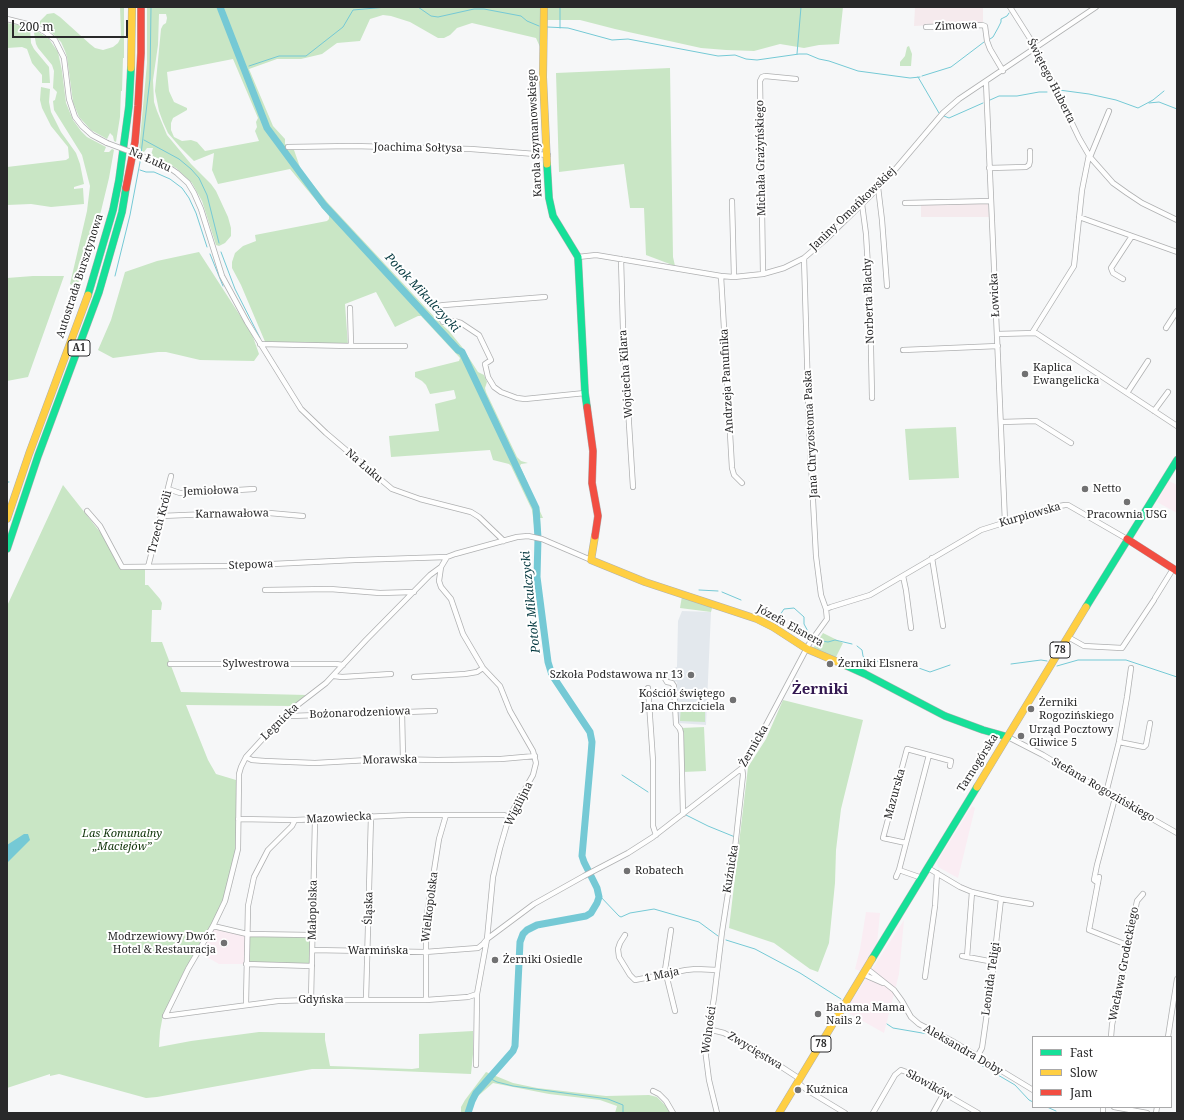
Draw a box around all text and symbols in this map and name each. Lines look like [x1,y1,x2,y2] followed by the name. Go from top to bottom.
[14,12,130,38] scale bar
[19,18,54,35] text: 200 m
[935,19,977,33] street label: Zimowa
[1024,36,1078,126] street label: Świętego Huberta
[525,69,545,197] street label: Karola Szymanowskiego
[753,100,769,216] street label: Michała Grażyńskiego
[373,141,463,155] street label: Joachima Sołtysa
[127,145,173,175] street label: Na Łuku
[807,164,899,254] street label: Janiny Omańkowskiej
[54,212,106,340] street label: Autostrada Bursztynowa
[382,251,462,335] water label: Potok Mikulczycki
[861,258,877,344] street label: Norberta Blachy
[987,273,1003,317] street label: Łowicka
[718,328,736,434] street label: Andrzeja Panufnika
[616,329,636,419] street label: Wojciecha Kilara
[68,340,90,356] road number: A1
[1033,361,1099,387] place label: Kaplica Ewangelicka
[1020,369,1030,379] marker: Kaplica Ewangelicka
[801,370,821,498] street label: Jana Chryzostoma Paska
[343,446,385,486] street label: Na Łuku
[1093,482,1121,496] place label: Netto
[183,483,239,499] street label: Jemiołowa
[1080,484,1090,494] marker: Netto
[145,489,175,555] street label: Trzech Króli
[1122,497,1132,507] marker: Pracownia USG
[998,500,1062,530] street label: Kurpiowska
[195,507,269,521] street label: Karnawałowa
[1087,508,1167,522] place label: Pracownia USG
[518,550,544,654] water label: Potok Mikulczycki
[229,558,273,572] street label: Stepowa
[754,602,826,650] street label: Józefa Elsnera
[1050,642,1070,658] road number: 78
[223,657,289,671] street label: Sylwestrowa
[838,657,918,671] place label: Żerniki Elsnera
[825,659,835,669] marker: Żerniki Elsnera
[550,668,683,682] place label: Szkoła Podstawowa nr 13
[686,670,696,680] marker: Szkoła Podstawowa nr 13
[792,681,848,699] district label: Żerniki
[639,687,725,713] place label: Kościół świętego Jana Chrzciciela
[728,695,738,705] marker: Kościół świętego Jana Chrzciciela
[1039,696,1114,722] place label: Żerniki Rogozińskiego
[258,701,302,743] street label: Legnicka
[1026,704,1036,714] marker: Żerniki Rogozińskiego
[309,705,411,721] street label: Bożonarodzeniowa
[737,723,771,769] street label: Żernicka
[1029,723,1113,749] place label: Urząd Pocztowy Gliwice 5
[955,731,1001,795] street label: Tarnogórska
[1016,731,1026,741] marker: Urząd Pocztowy Gliwice 5
[362,753,418,767] street label: Morawska
[1049,755,1157,825] street label: Stefana Rogozińskiego
[882,767,908,821] street label: Mazurska
[502,780,536,828] street label: Wigilijna
[306,810,372,826] street label: Mazowiecka
[82,827,162,853] park label: Las Komunalny „Maciejów”
[721,844,741,894] street label: Kuźnicka
[635,864,684,878] place label: Robatech
[622,866,632,876] marker: Robatech
[419,871,441,943] street label: Wielkopolska
[306,880,320,940] street label: Małopolska
[362,891,376,925] street label: Śląska
[1106,906,1142,1022] street label: Wacława Grodeckiego
[108,930,216,956] place label: Modrzewiowy Dwór. Hotel & Restauracja
[219,938,229,948] marker: Modrzewiowy Dwór. Hotel & Restauracja
[979,941,1003,1017] street label: Leonida Teligi
[348,944,408,958] street label: Warmińska
[503,953,583,967] place label: Żerniki Osiedle
[490,955,500,965] marker: Żerniki Osiedle
[644,965,680,985] street label: 1 Maja
[298,993,344,1007] street label: Gdyńska
[826,1001,905,1027] place label: Bahama Mama Nails 2
[699,1005,719,1055] street label: Wolności
[813,1009,823,1019] marker: Bahama Mama Nails 2
[921,1022,1005,1078] street label: Aleksandra Doby
[725,1029,785,1073] street label: Zwycięstwa
[811,1036,831,1052] road number: 78
[1032,1036,1172,1108] legend
[1070,1044,1093,1061] text: Fast
[1070,1064,1098,1081] text: Slow
[904,1067,954,1103] street label: Słowików
[806,1083,848,1097] place label: Kuźnica
[1070,1084,1092,1101] text: Jam
[793,1085,803,1095] marker: Kuźnica

